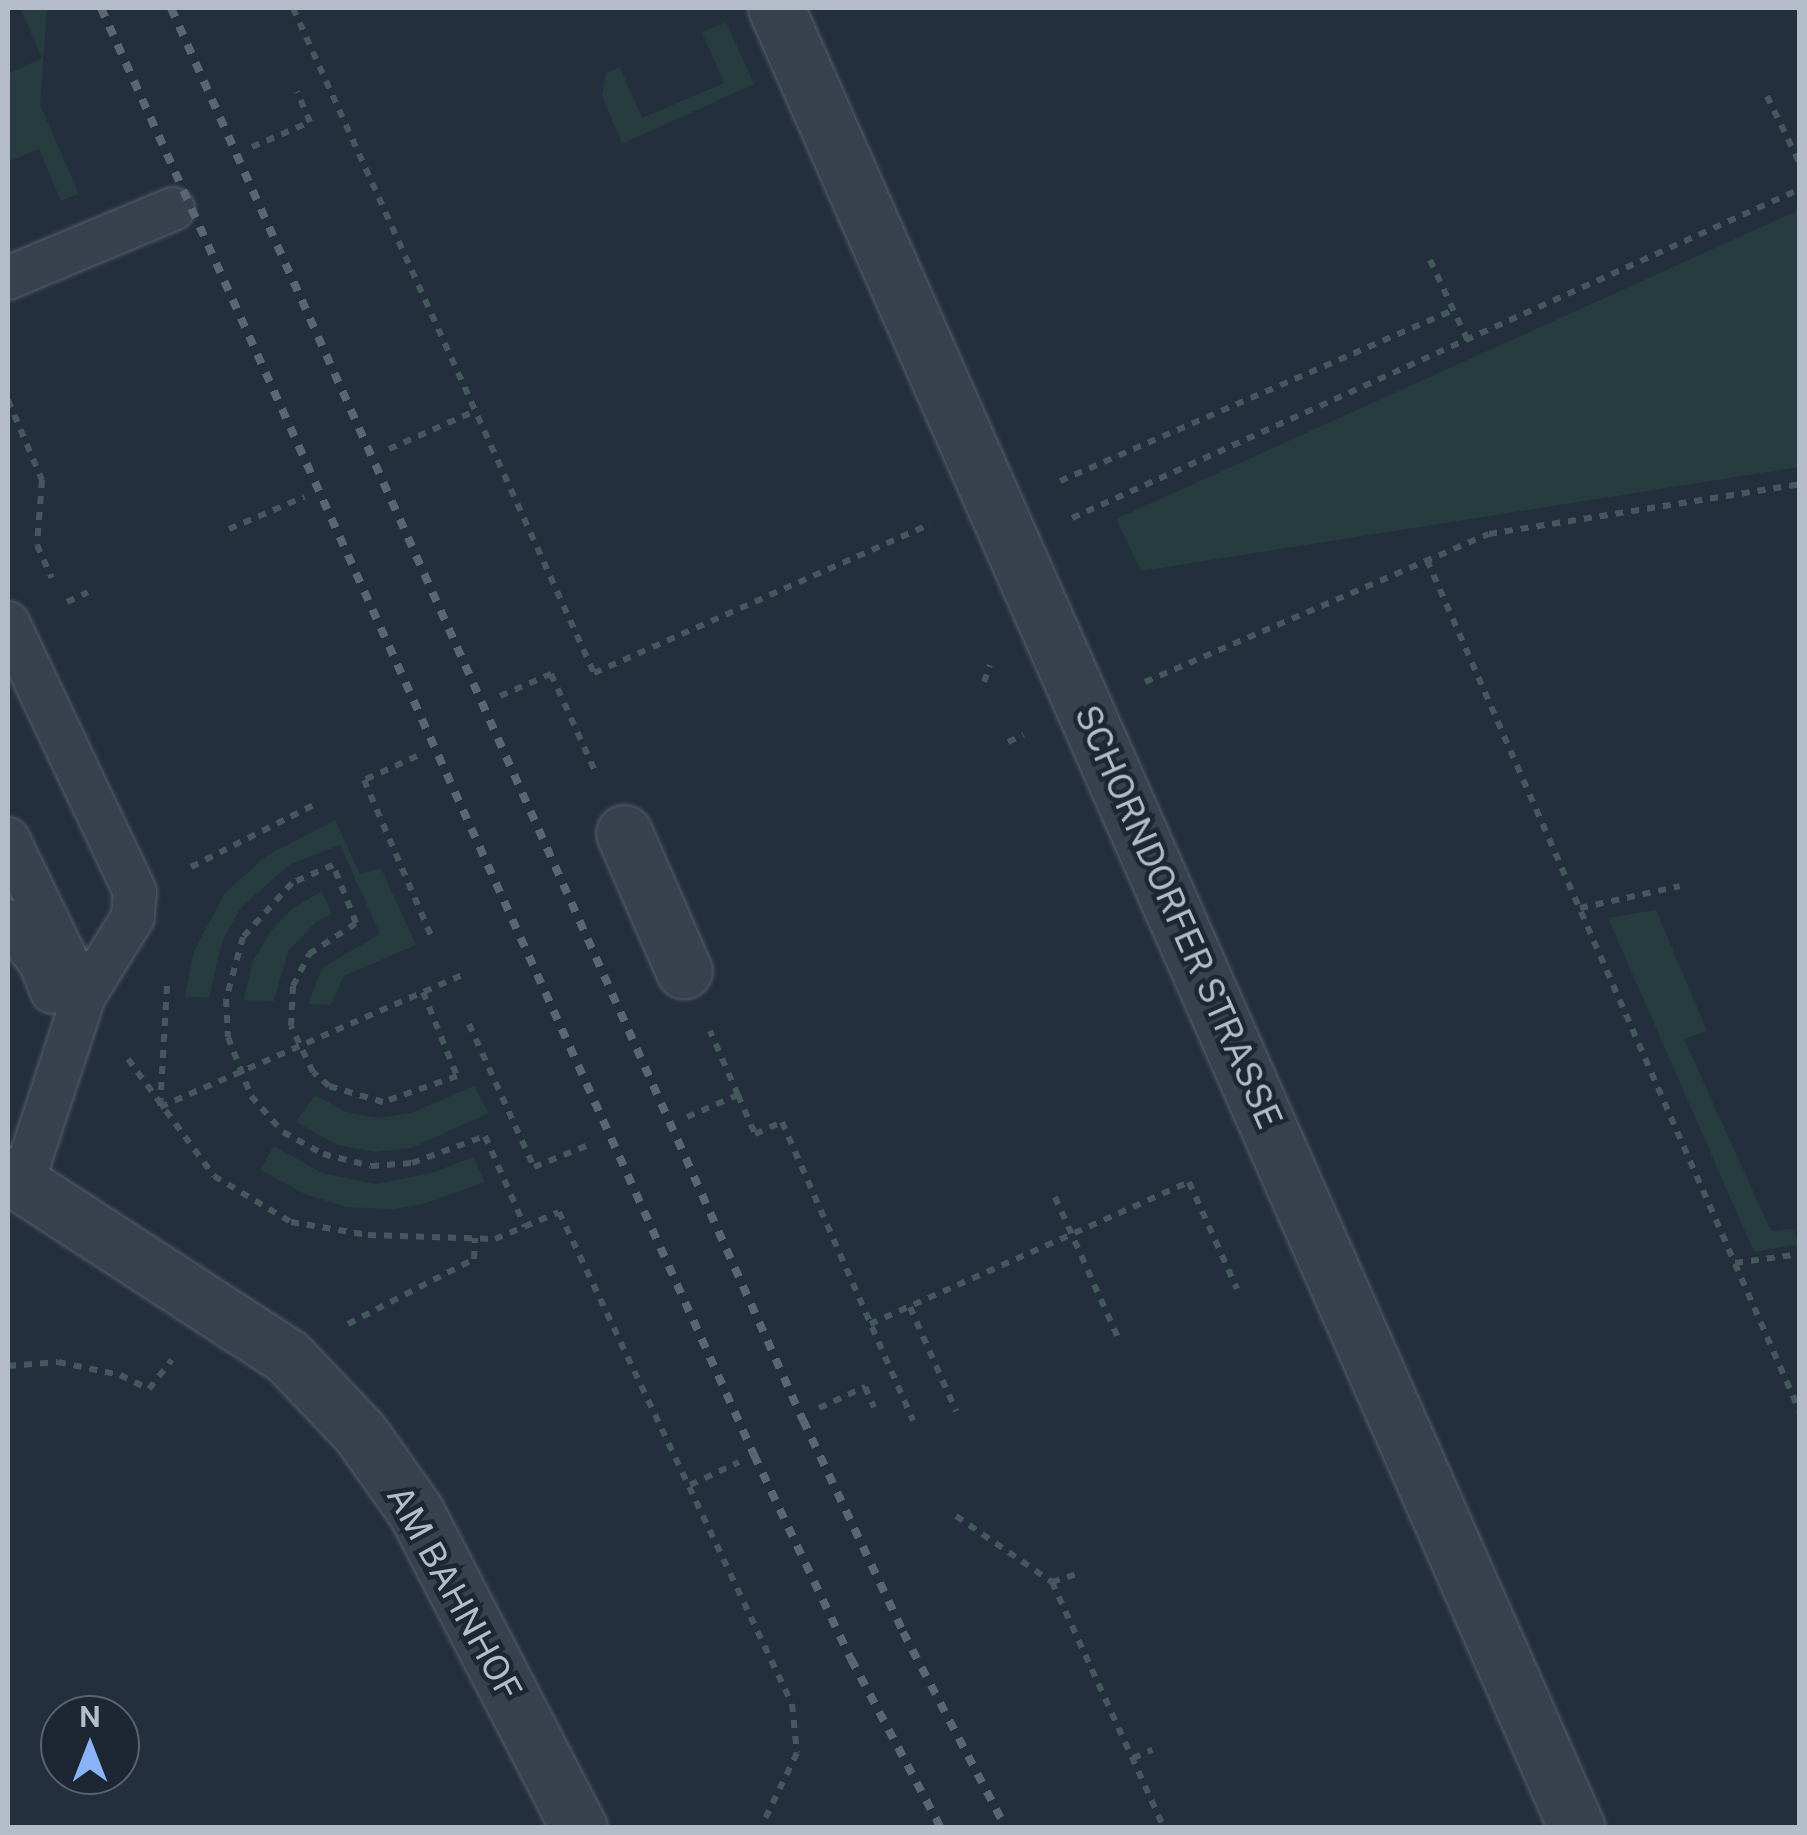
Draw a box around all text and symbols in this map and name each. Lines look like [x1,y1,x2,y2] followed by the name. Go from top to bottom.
[1066,699,1290,1135] street label: SCHORNDORFER STRASSE
[378,1478,530,1708] street label: AM BAHNHOF
[40,1695,140,1795] north arrow
[79,1700,101,1733] text: N

